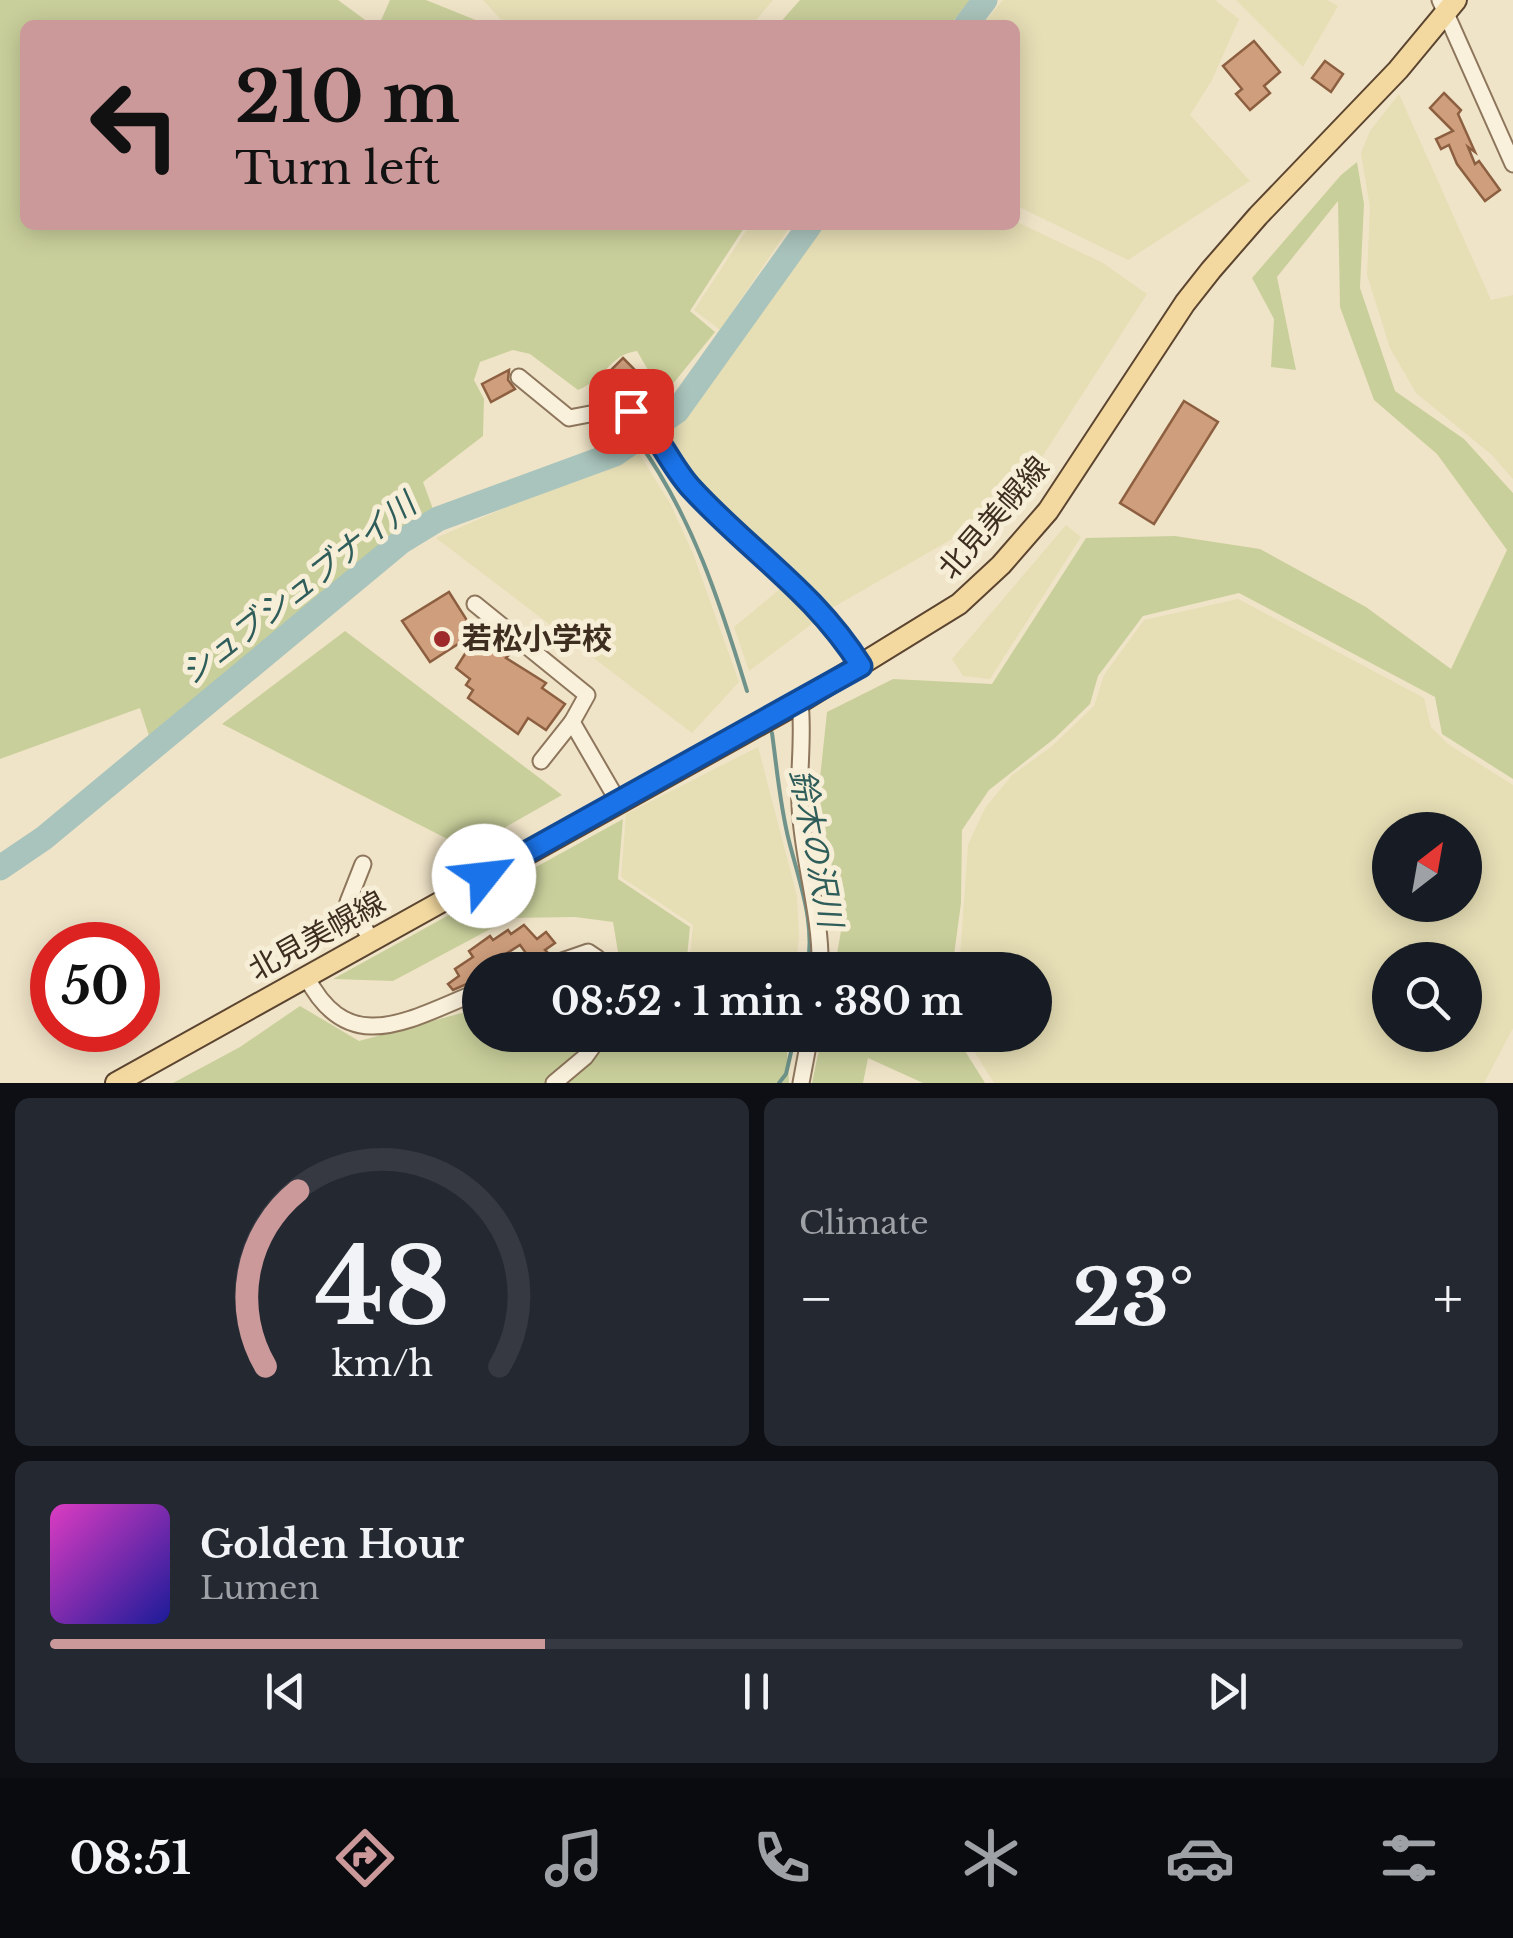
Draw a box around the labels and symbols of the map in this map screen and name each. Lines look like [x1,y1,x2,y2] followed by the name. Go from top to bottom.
[589,369,674,454] pin
[930,449,1057,586] street label: 北見美幌線
[172,483,426,693] water label: シュブシュブナイ川
[462,620,612,657] place label: 若松小学校
[431,628,453,650] marker: 若松小学校
[781,766,851,933] water label: 鈴木の沢川
[1372,812,1482,922] north arrow
[432,824,536,928] position arrow
[242,883,391,988] street label: 北見美幌線
[30,922,160,1052] speed limit sign: 50

